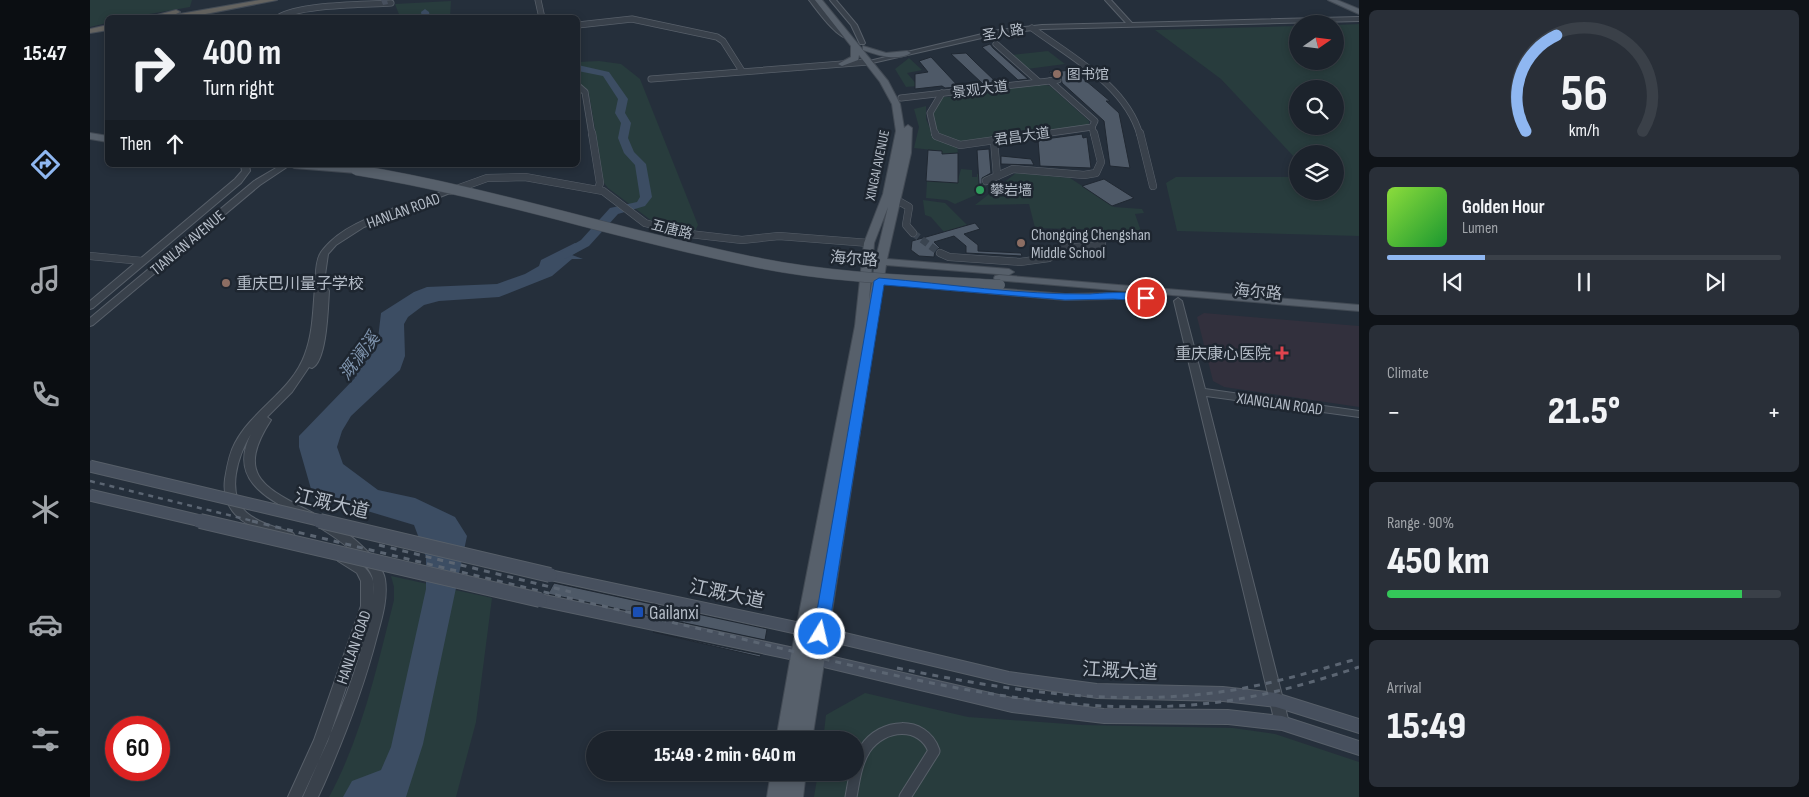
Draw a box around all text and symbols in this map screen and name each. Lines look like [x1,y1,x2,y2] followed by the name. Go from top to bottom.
[1289,15,1344,70] north arrow
[1289,15,1344,200] map controls
[981,21,1025,44] street label: 圣人路
[203,32,281,75] text: 400 m
[120,35,185,100] icon: right
[24,40,66,67] text: 15:47
[1560,63,1608,126] text: 56
[1067,66,1109,83] place label: 图书馆
[1051,68,1063,80] marker: 图书馆
[203,75,274,102] text: Turn right
[951,78,1009,101] street label: 景观大道
[1289,80,1344,135] button: search
[1569,120,1599,141] text: km/h
[993,124,1051,149] street label: 君昌大道
[862,128,893,203] street label: XINGAI AVENUE
[161,130,189,158] icon: ahead
[120,133,151,156] text: Then
[1289,145,1344,200] button: layers
[28,147,63,182] icon: directions
[990,182,1032,199] place label: 攀岩墙
[974,184,986,196] marker: 攀岩墙
[364,189,443,233] street label: HANLAN ROAD
[1462,196,1545,219] text: Golden Hour
[147,207,229,280] street label: TIANLAN AVENUE
[649,216,694,243] street label: 五唐路
[1462,219,1498,238] text: Lumen
[1031,226,1151,263] place label: Chongqing Chengshan Middle School
[1015,237,1027,249] marker: Chongqing Chengshan Middle School
[829,248,879,271] street label: 海尔路
[28,262,63,297] icon: music
[1439,268,1467,296] icon: previous
[1570,268,1598,296] icon: pause
[1701,268,1729,296] icon: next
[236,275,364,294] place label: 重庆巴川量子学校
[220,277,232,289] marker: 重庆巴川量子学校
[1125,277,1167,319] pin
[1233,281,1283,304] street label: 海尔路
[1132,284,1160,312] icon: arrive
[335,327,385,384] water label: 溉澜溪
[1175,345,1271,364] place label: 重庆康心医院
[1275,346,1289,360] marker: 重庆康心医院
[1387,364,1429,383] text: Climate
[28,377,63,412] icon: phone
[1235,389,1324,420] street label: XIANGLAN ROAD
[1548,389,1620,434] text: 21.5°
[1387,396,1401,429] text: −
[1767,396,1781,429] text: +
[292,485,371,524] street label: 江溉大道
[28,492,63,527] icon: climate
[1387,514,1454,533] text: Range · 90%
[1387,539,1490,584] text: 450 km
[687,575,766,614] street label: 江溉大道
[649,602,699,625] place label: Gailanxi
[631,605,645,619] marker: Gailanxi
[28,607,63,642] icon: car
[793,607,845,659] position arrow
[333,608,376,687] street label: HANLAN ROAD
[1081,658,1158,685] street label: 江溉大道
[1387,679,1421,698] text: Arrival
[1387,704,1466,749] text: 15:49
[105,716,170,781] speed limit sign: 60
[28,722,63,757] icon: filters
[654,744,796,767] text: 15:49 · 2 min · 640 m

